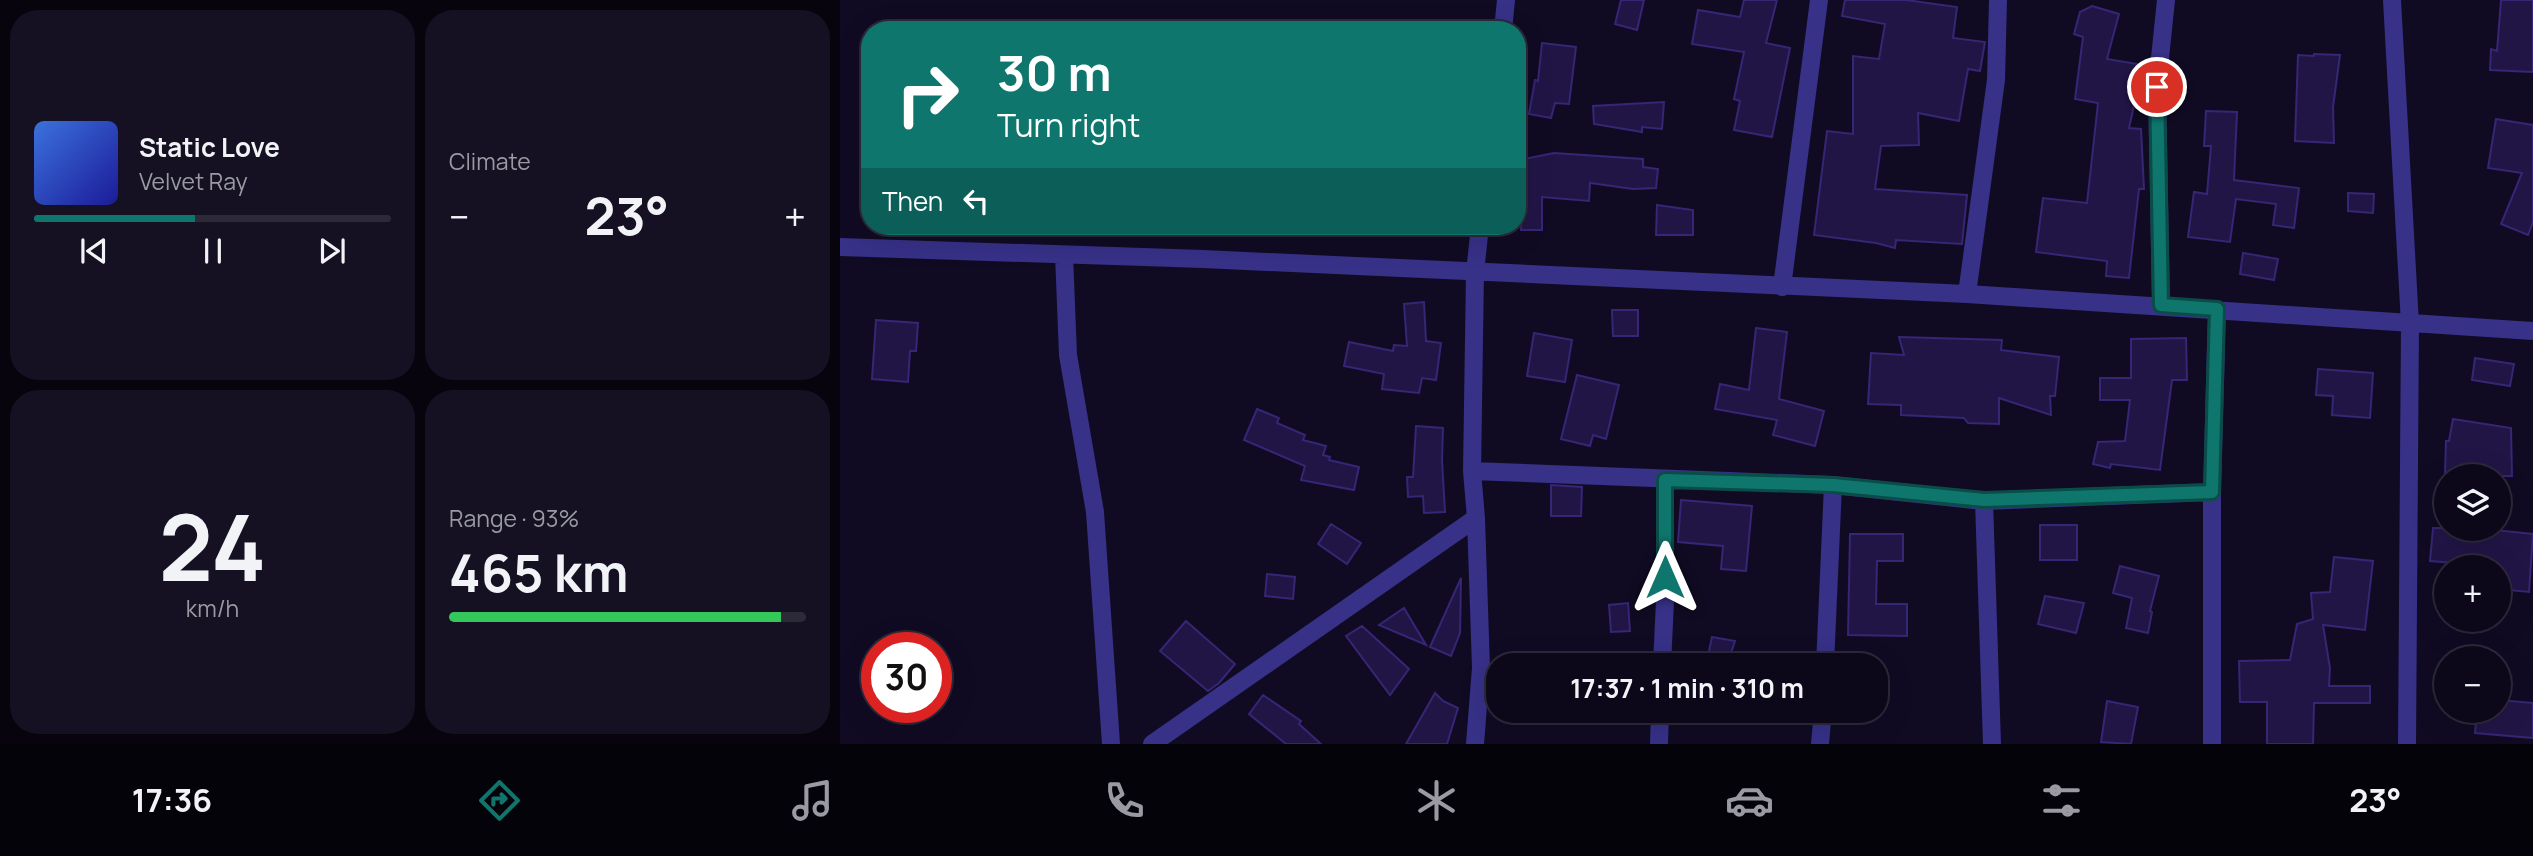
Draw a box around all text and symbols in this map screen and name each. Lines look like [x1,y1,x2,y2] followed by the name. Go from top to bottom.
[997,39,1112,106] text: 30 m
[882,49,973,140] icon: right
[2127,57,2187,117] pin
[2138,68,2176,106] icon: arrive
[997,103,1140,147] text: Turn right
[139,129,280,165] text: Static Love
[449,145,531,177] text: Climate
[139,165,248,197] text: Velvet Ray
[585,180,669,251] text: 23°
[957,182,995,220] icon: left
[882,183,943,219] text: Then
[449,190,470,242] text: −
[784,190,806,242] text: +
[75,232,113,270] icon: previous
[194,232,232,270] icon: pause
[313,232,351,270] icon: next
[2434,464,2511,723] map controls
[2434,464,2511,541] button: layers
[159,484,266,608] text: 24
[449,502,579,534] text: Range · 93%
[449,537,629,608] text: 465 km
[1628,540,1702,614] position arrow
[2434,555,2511,632] button: +
[186,592,239,624] text: km/h
[861,632,952,723] speed limit sign: 30
[2434,646,2511,723] button: −
[1570,670,1804,706] text: 17:37 · 1 min · 310 m
[475,776,524,825] icon: directions
[788,776,837,825] icon: music
[1100,776,1149,825] icon: phone
[1412,776,1461,825] icon: climate
[1725,776,1774,825] icon: car
[2037,776,2086,825] icon: filters
[132,778,212,822] text: 17:36
[2349,778,2401,822] text: 23°

